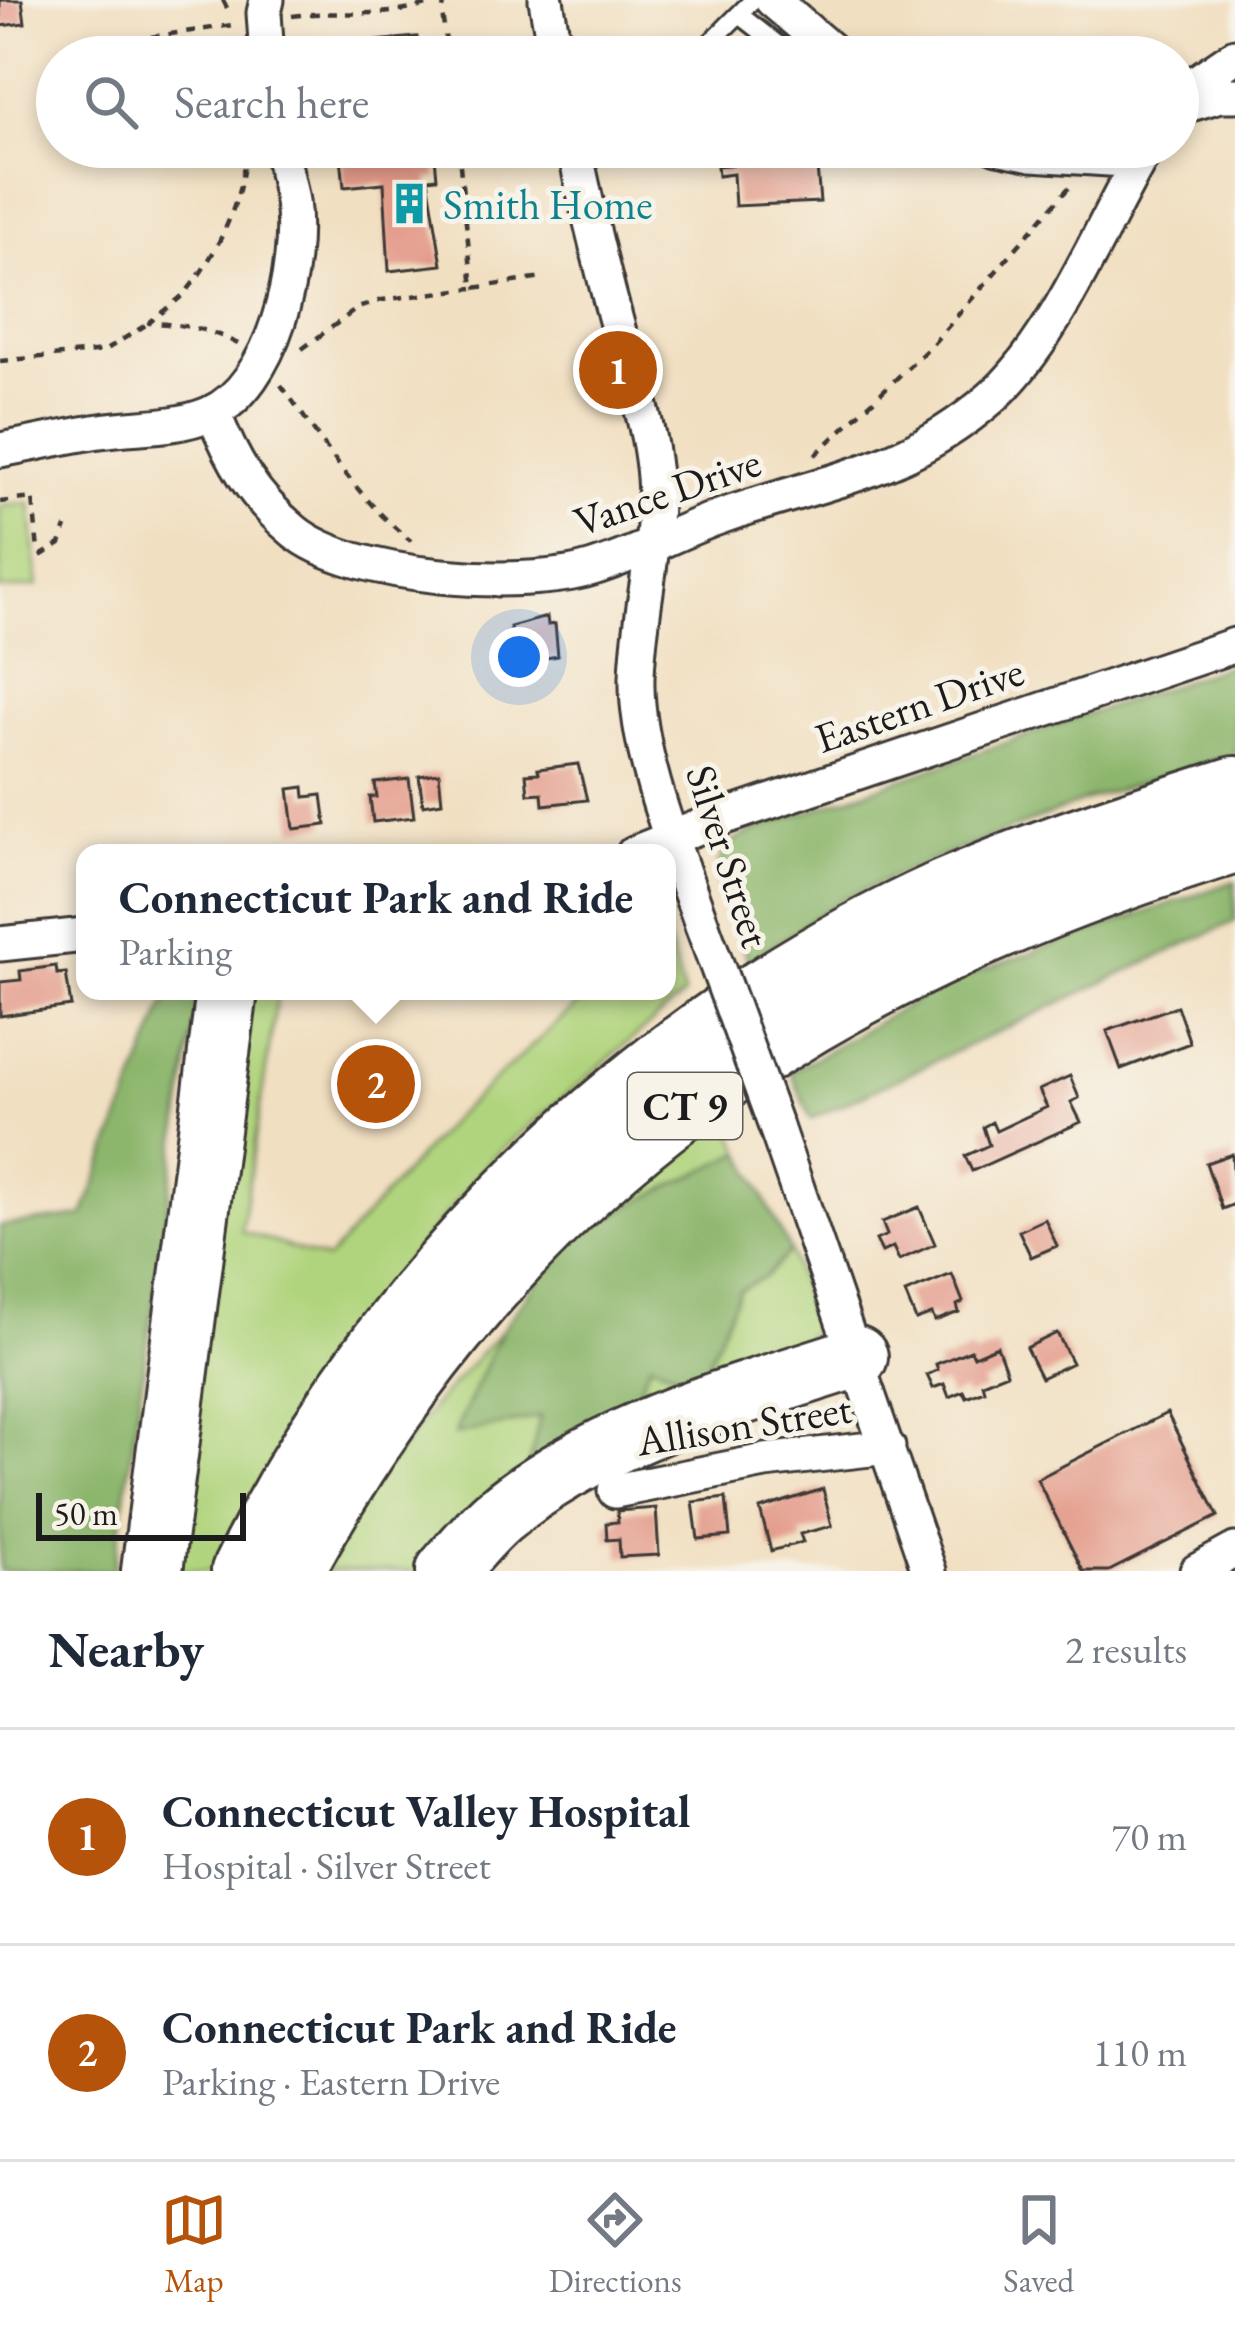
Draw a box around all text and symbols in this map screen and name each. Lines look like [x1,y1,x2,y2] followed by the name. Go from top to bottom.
[36,36,1199,168] search box
[78,69,144,135] icon: search
[174,73,369,131] text: Search here
[443,177,653,232] place label: Smith Home
[386,181,432,227] building icon: Smith Home
[579,325,657,415] pin: 1
[567,434,768,549] street label: Vance Drive
[489,627,549,687] your location
[808,643,1031,766] street label: Eastern Drive
[673,758,784,954] street label: Silver Street
[76,844,676,1000] popup
[119,868,633,926] text: Connecticut Park and Ride
[119,926,232,977] text: Parking
[337,1039,415,1129] pin: 2
[628,1073,742,1139] road number: CT 9
[632,1380,855,1469] street label: Allison Street
[36,1487,246,1540] scale bar
[54,1492,118,1535] text: 50 m
[48,1616,204,1682] text: Nearby
[1065,1624,1187,1675] text: 2 results
[162,1782,691,1840] text: Connecticut Valley Hospital
[77,1811,97,1862] text: 1
[1111,1811,1187,1862] text: 70 m
[162,1840,491,1891] text: Hospital · Silver Street
[162,1998,677,2056] text: Connecticut Park and Ride
[77,2027,97,2078] text: 2
[1093,2027,1187,2078] text: 110 m
[162,2056,500,2107] text: Parking · Eastern Drive
[161,2187,227,2302] tab: Map
[549,2187,682,2302] tab: Directions
[1003,2187,1074,2302] tab: Saved

